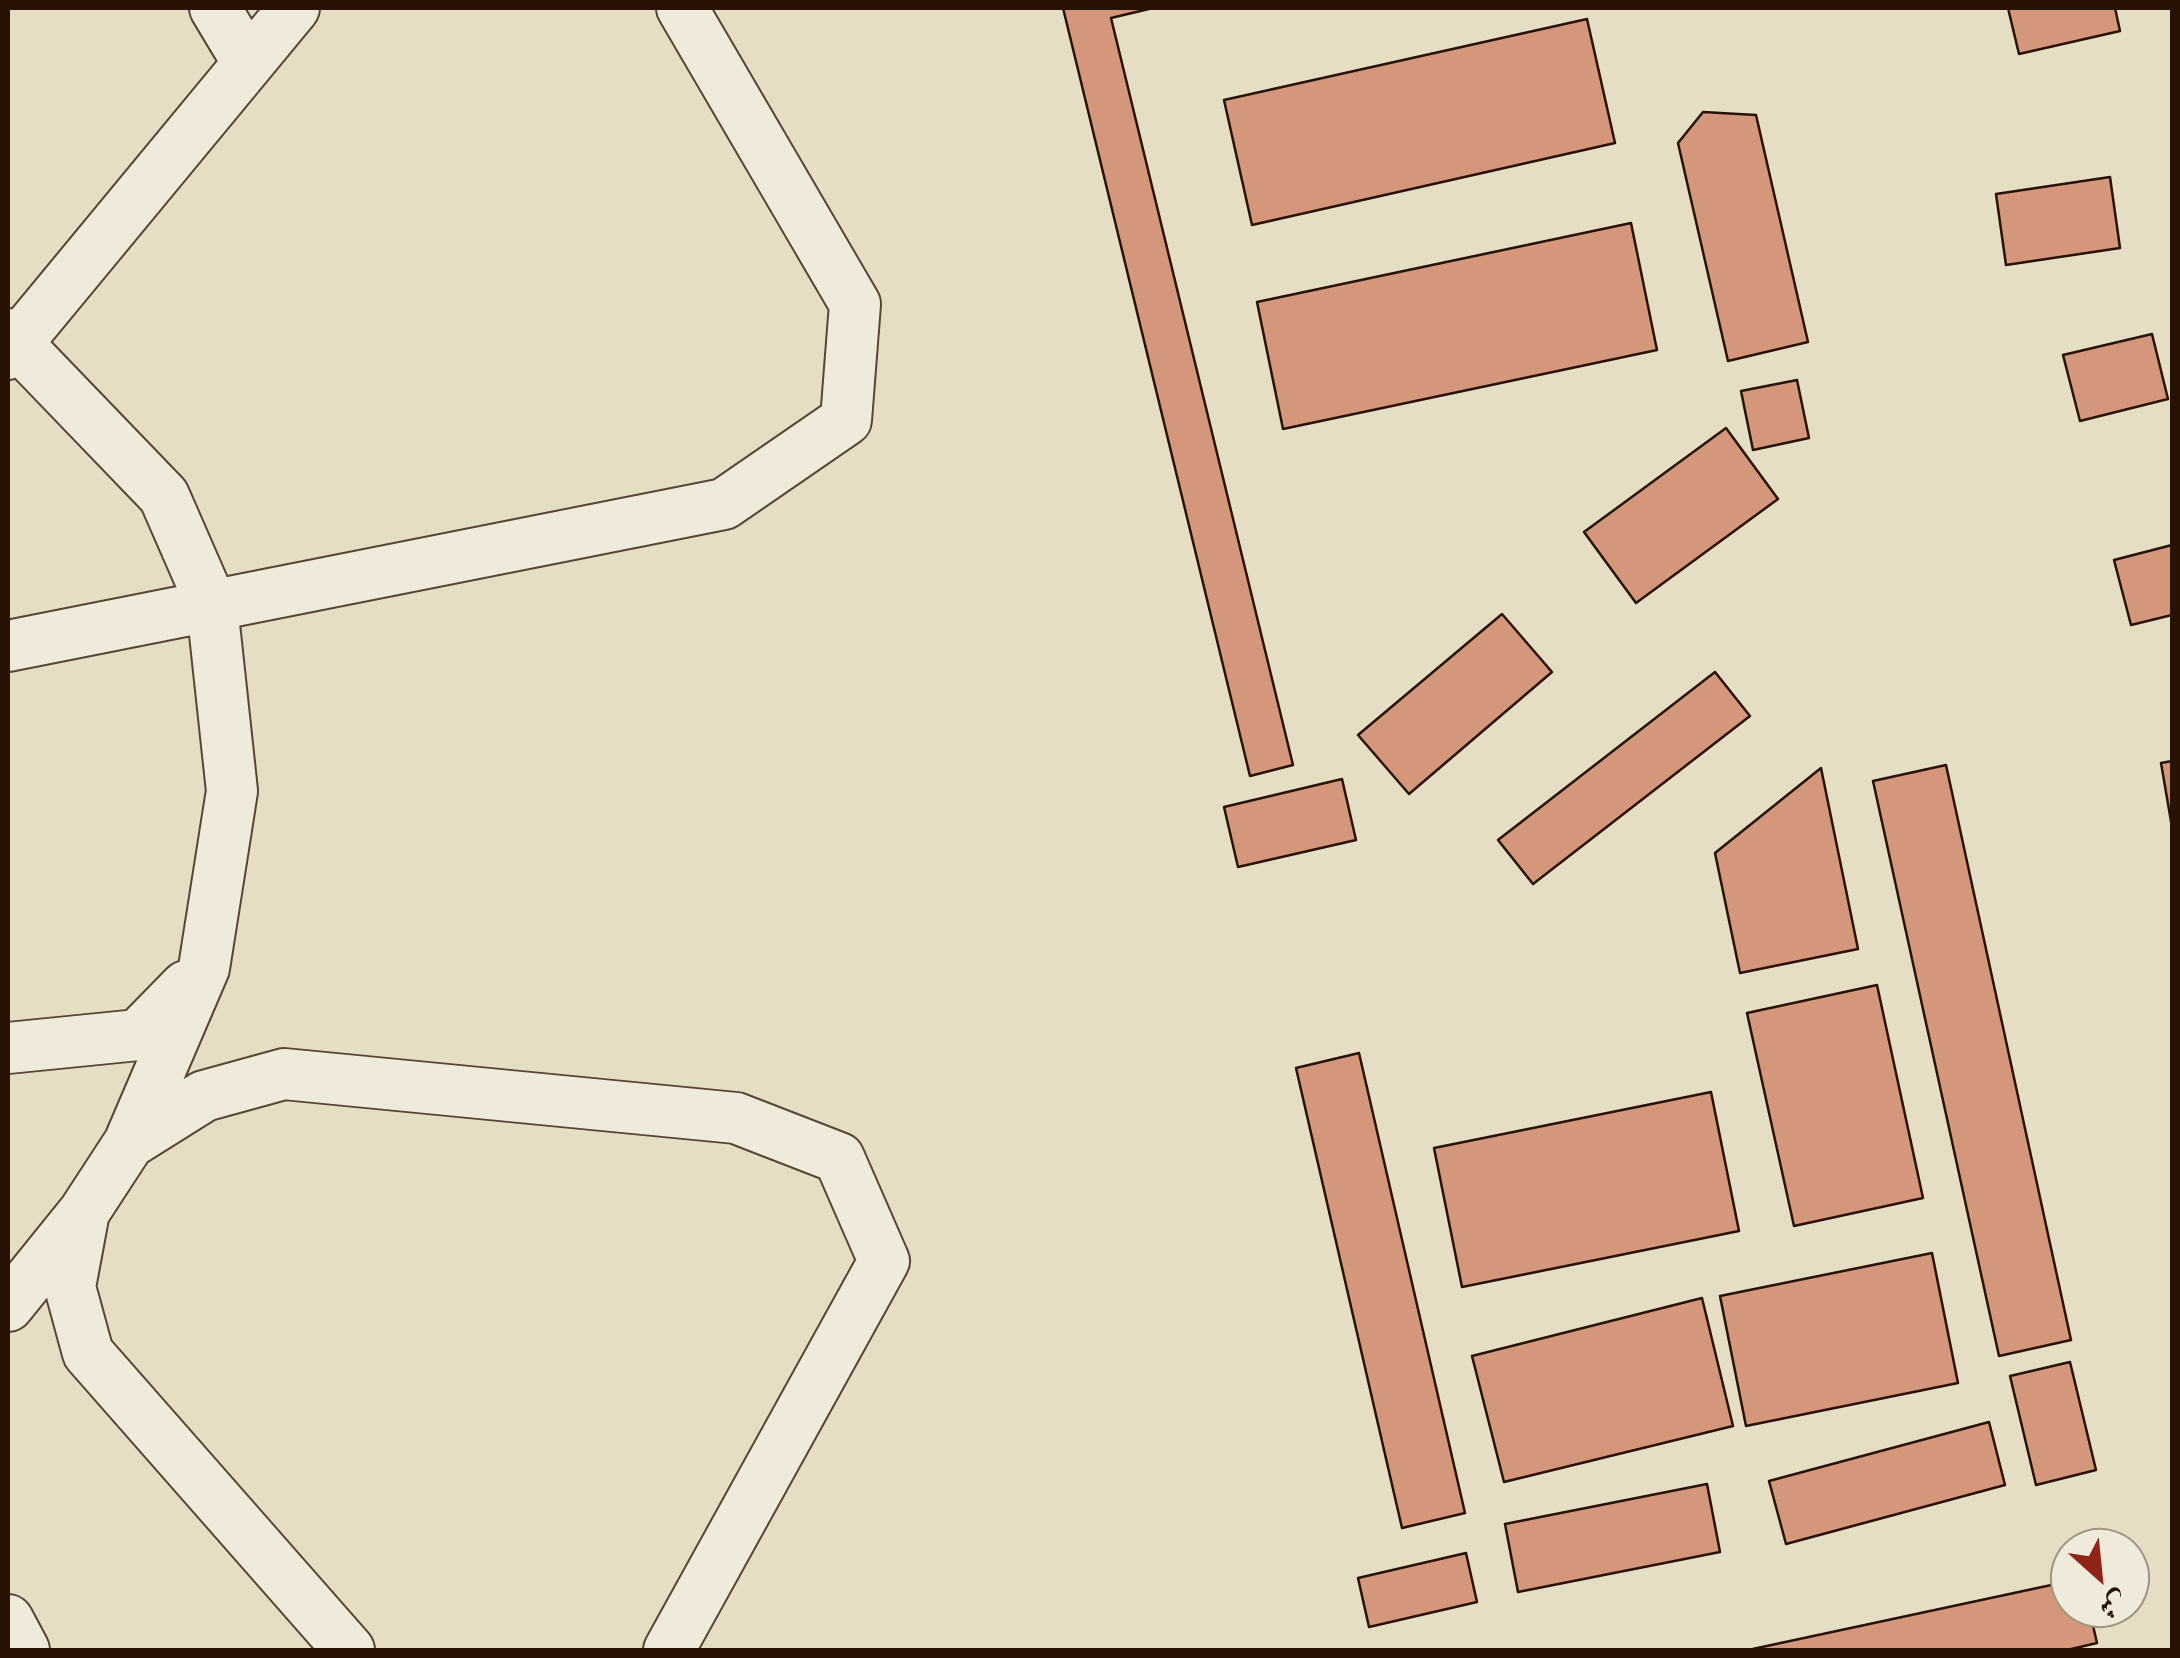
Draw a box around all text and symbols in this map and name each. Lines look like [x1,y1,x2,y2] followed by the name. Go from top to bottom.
[2050,1528,2150,1628] north arrow
[2094,1584,2131,1622] text: ش

